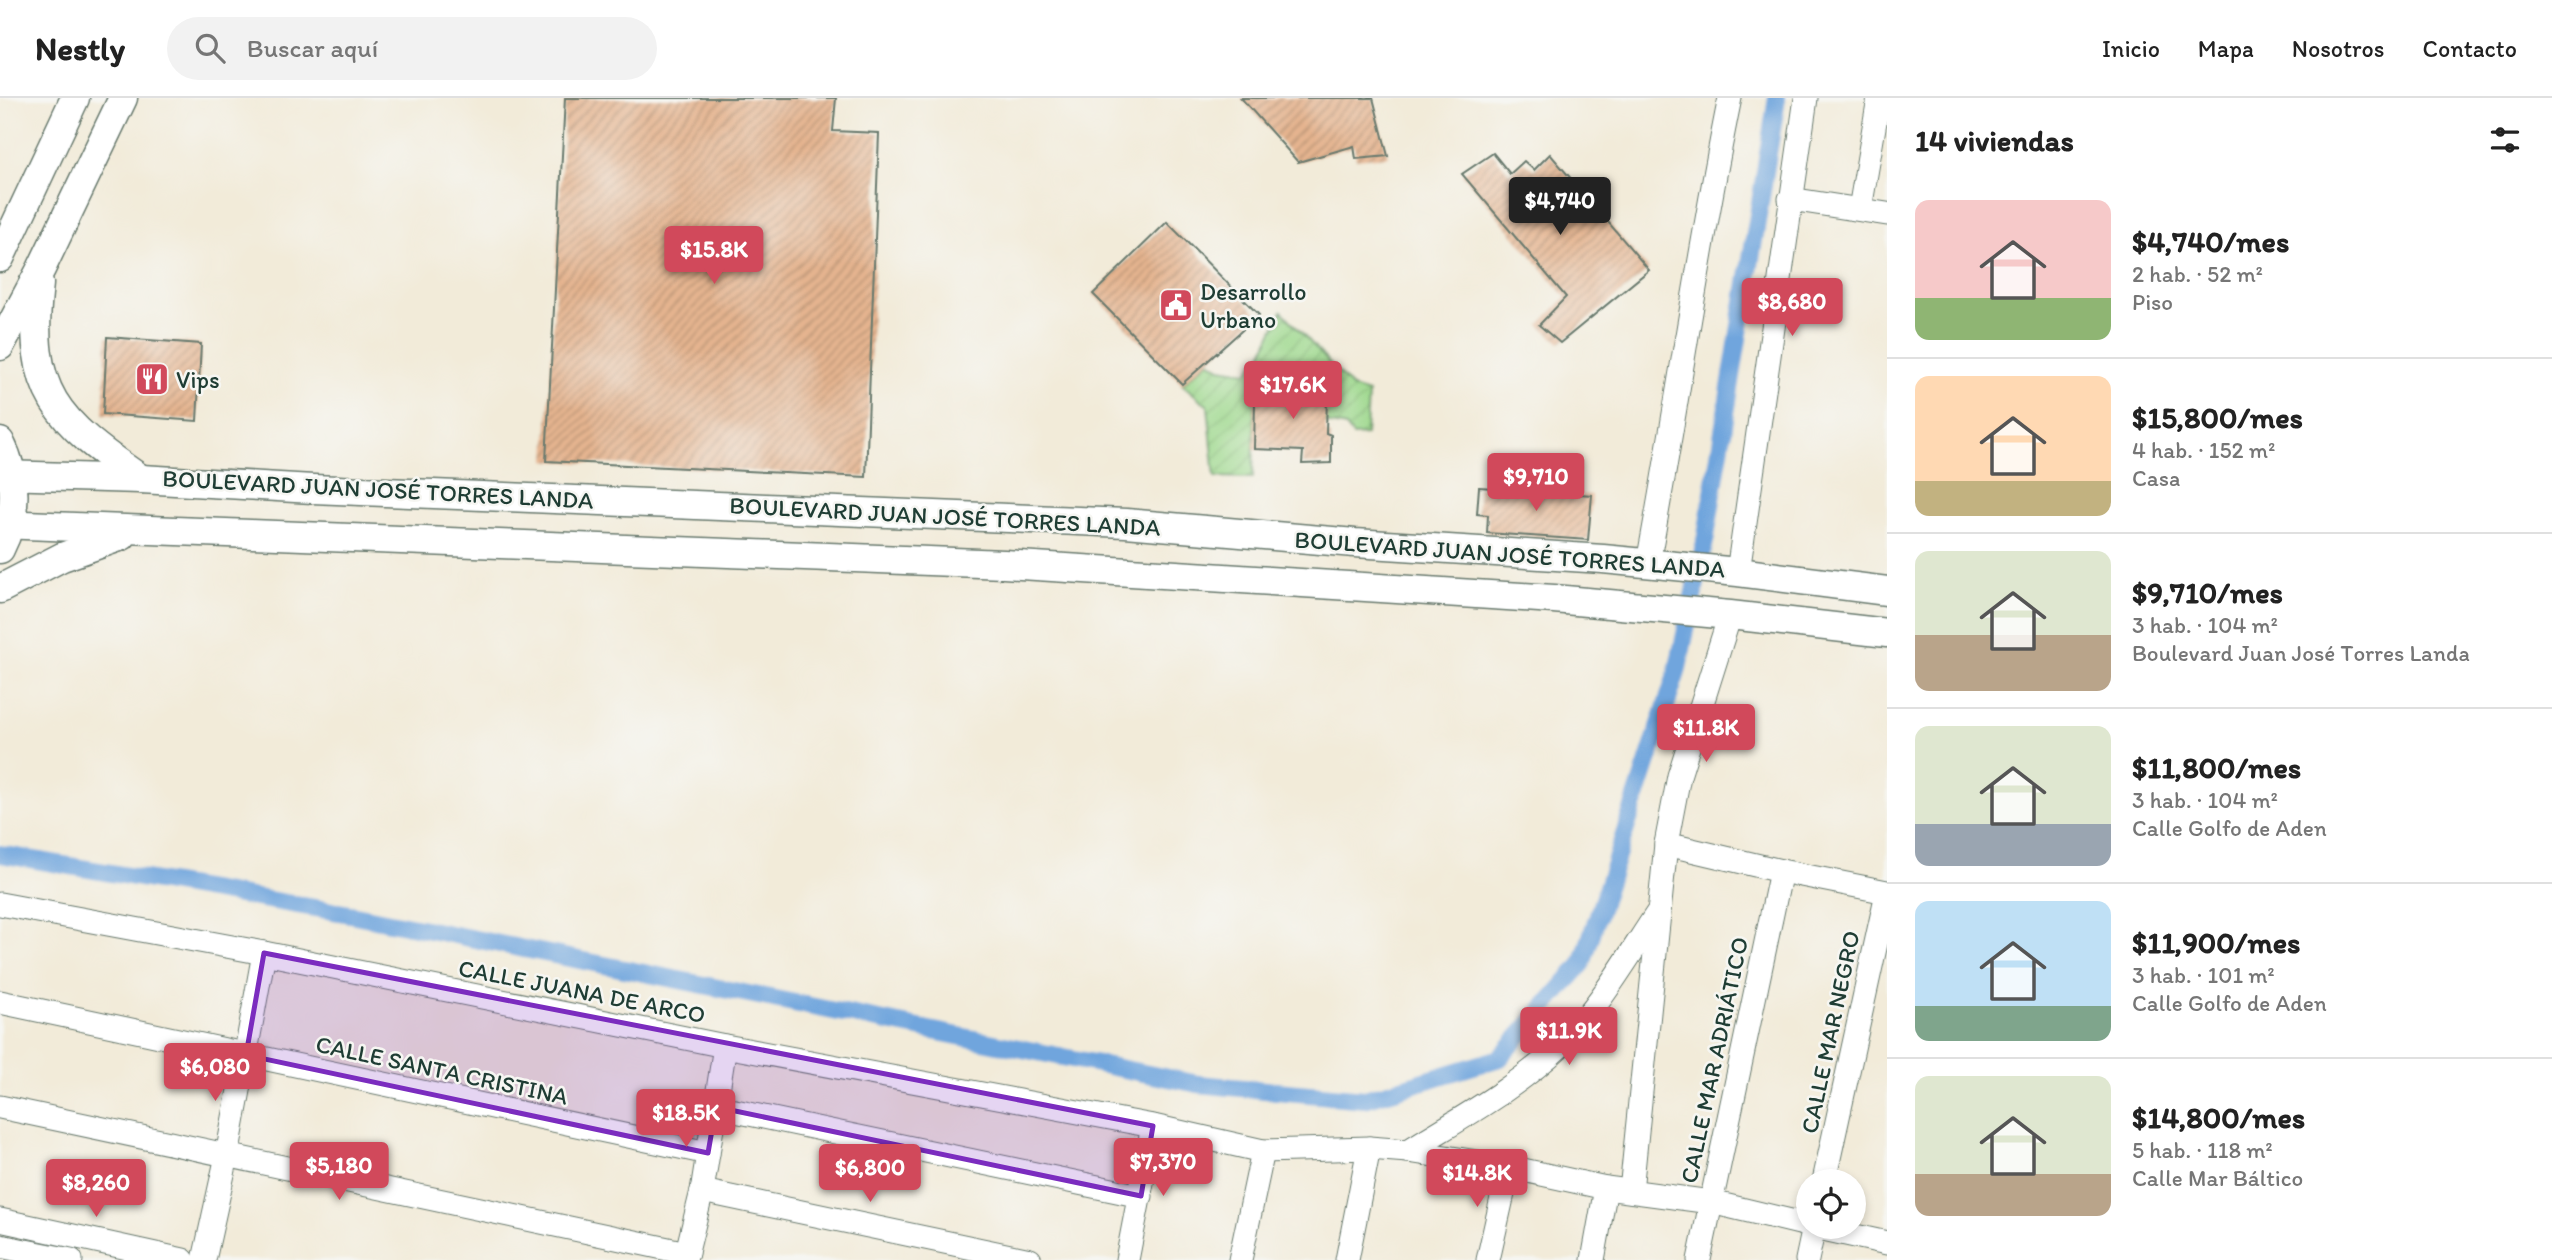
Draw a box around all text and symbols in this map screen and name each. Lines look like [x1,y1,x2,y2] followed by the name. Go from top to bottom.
[167,17,657,80] search box
[35,29,125,68] text: Nestly
[191,29,229,67] icon: search
[247,32,378,64] text: Buscar aquí
[2102,34,2160,63] text: Inicio
[2198,34,2254,63] text: Mapa
[2292,34,2384,63] text: Nosotros
[2422,34,2517,63] text: Contacto
[2486,121,2524,159] icon: filters
[1915,122,2074,159] text: 14 viviendas
[1503,178,1617,237] pin: $4,740
[1525,186,1595,214] text: $4,740
[2132,223,2289,260] text: $4,740/mes
[657,226,771,286] pin: $15.8K
[1971,228,2055,312] icon: home
[680,235,748,263] text: $15.8K
[2132,260,2263,288] text: 2 hab. · 52 m²
[1200,277,1306,334] place label: Desarrollo Urbano
[1735,278,1849,338] pin: $8,680
[1157,286,1195,324] public building icon: Desarrollo Urbano
[1758,287,1826,315] text: $8,680
[2132,288,2173,316] text: Piso
[133,360,171,398] restaurant icon: Vips
[1236,362,1350,421] pin: $17.6K
[176,365,220,394] place label: Vips
[1260,370,1326,398] text: $17.6K
[2132,399,2303,436] text: $15,800/mes
[1971,404,2055,488] icon: home
[2132,436,2275,464] text: 4 hab. · 152 m²
[1479,454,1593,513] pin: $9,710
[1503,462,1569,490] text: $9,710
[162,463,594,515] street label: BOULEVARD JUAN JOSÉ TORRES LANDA
[2132,464,2180,492] text: Casa
[729,490,1161,542] street label: BOULEVARD JUAN JOSÉ TORRES LANDA
[1294,524,1726,584] street label: BOULEVARD JUAN JOSÉ TORRES LANDA
[2132,574,2283,611] text: $9,710/mes
[1971,579,2055,663] icon: home
[2132,611,2278,639] text: 3 hab. · 104 m²
[2132,639,2470,667] text: Boulevard Juan José Torres Landa
[1649,704,1763,764] pin: $11.8K
[1673,713,1739,741] text: $11.8K
[2132,749,2301,786] text: $11,800/mes
[1971,754,2055,838] icon: home
[2132,786,2278,814] text: 3 hab. · 104 m²
[2132,814,2327,842] text: Calle Golfo de Aden
[2132,924,2300,961] text: $11,900/mes
[1794,928,1866,1136] street label: CALLE MAR NEGRO
[1971,929,2055,1013] icon: home
[1674,934,1754,1186] street label: CALLE MAR ADRIÁTICO
[456,953,708,1029] street label: CALLE JUANA DE ARCO
[2132,961,2275,989] text: 3 hab. · 101 m²
[2132,989,2327,1017] text: Calle Golfo de Aden
[1512,1007,1626,1067] pin: $11.9K
[1536,1016,1602,1044] text: $11.9K
[313,1029,571,1111] street label: CALLE SANTA CRISTINA
[158,1044,272,1103] pin: $6,080
[180,1052,250,1080] text: $6,080
[629,1090,743,1149] pin: $18.5K
[652,1098,720,1126] text: $18.5K
[2132,1099,2305,1136] text: $14,800/mes
[1971,1104,2055,1188] icon: home
[2132,1136,2273,1164] text: 5 hab. · 118 m²
[1106,1138,1220,1198] pin: $7,370
[282,1142,396,1202] pin: $5,180
[813,1144,927,1204] pin: $6,800
[1130,1147,1196,1175] text: $7,370
[1420,1150,1534,1209] pin: $14.8K
[306,1151,372,1179] text: $5,180
[835,1153,905,1181] text: $6,800
[1442,1158,1512,1186] text: $14.8K
[39,1160,153,1219] pin: $8,260
[2132,1164,2303,1192] text: Calle Mar Báltico
[62,1168,130,1196] text: $8,260
[1796,1169,1866,1239] map controls
[1796,1169,1866,1239] button: locate

